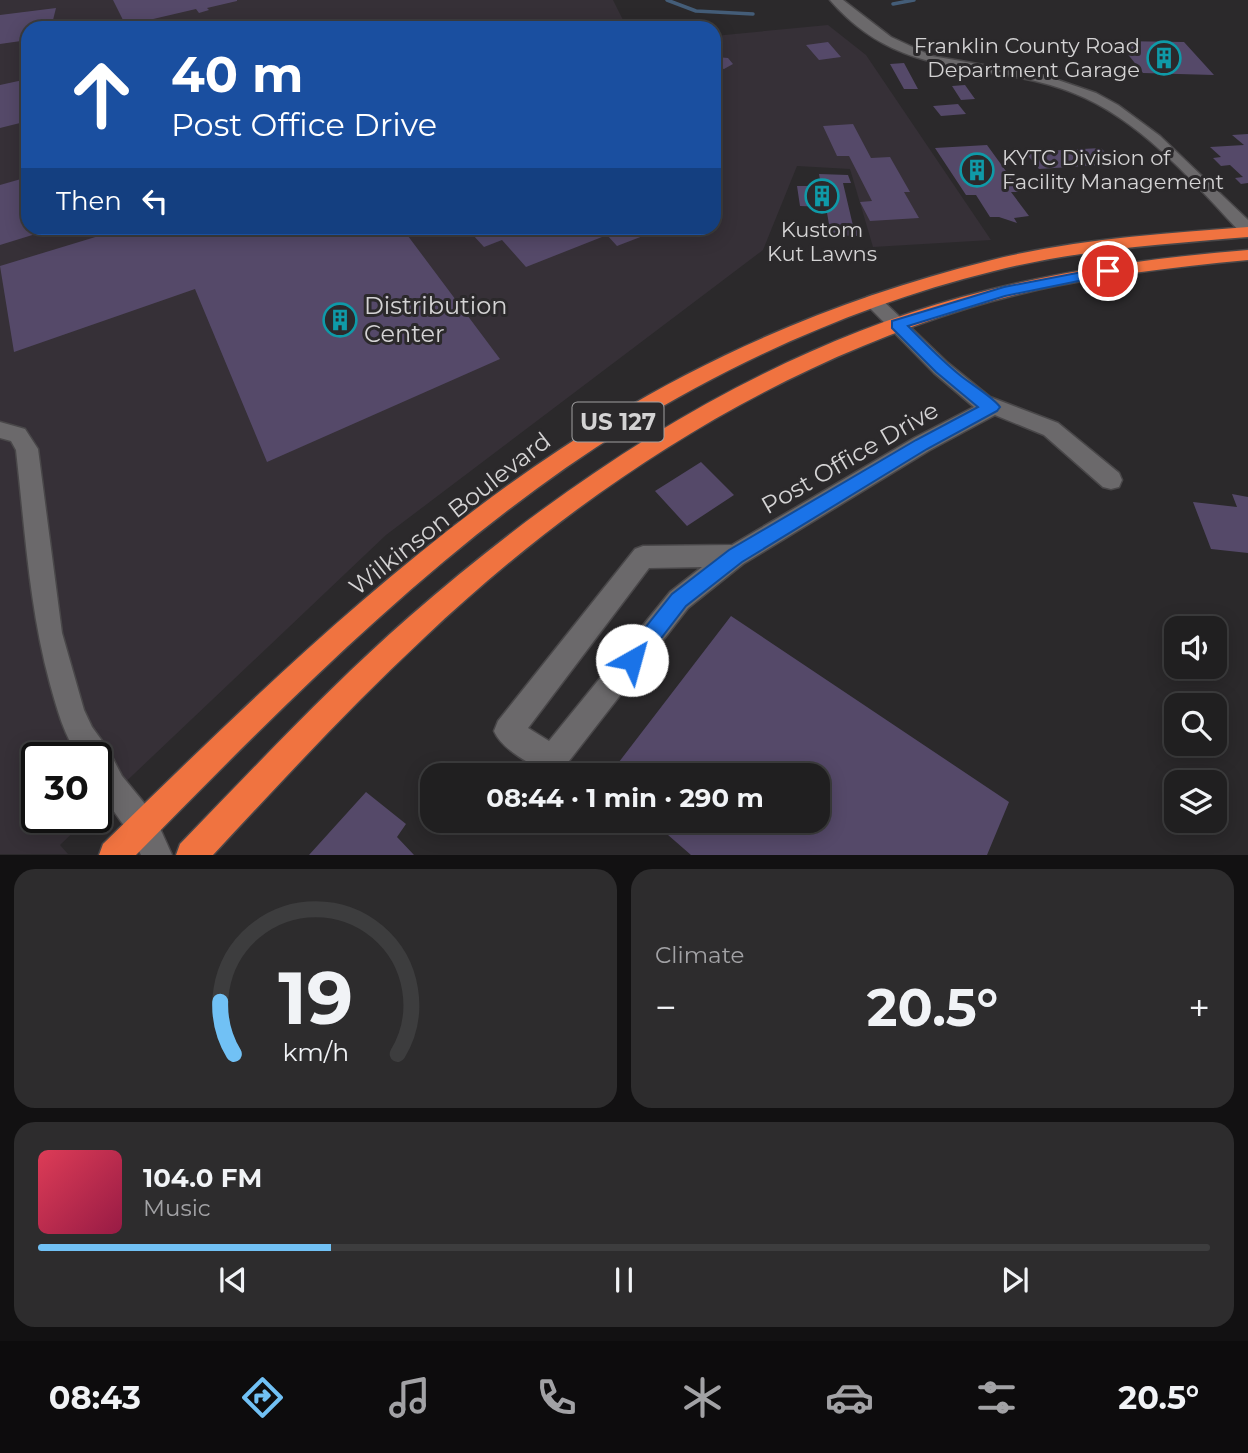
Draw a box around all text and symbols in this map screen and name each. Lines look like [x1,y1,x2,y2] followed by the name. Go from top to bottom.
[914,33,1140,82] place label: Franklin County Road Department Garage
[1145,39,1183,77] building icon: Franklin County Road Department Garage
[171,45,303,104] text: 40 m
[56,49,147,140] icon: ahead
[171,105,437,144] text: Post Office Drive
[1002,145,1224,194] place label: KYTC Division of Facility Management
[958,151,996,189] building icon: KYTC Division of Facility Management
[803,177,841,215] building icon: Kustom Kut Lawns
[136,182,174,220] icon: left
[56,185,122,217] text: Then
[767,217,877,266] place label: Kustom Kut Lawns
[1078,241,1138,301] pin
[1089,252,1127,290] icon: arrive
[364,291,508,348] place label: Distribution Center
[321,301,359,339] building icon: Distribution Center
[756,395,943,520] street label: Post Office Drive
[572,402,664,442] road number: US 127
[343,426,556,601] street label: Wilkinson Boulevard
[1164,616,1227,833] map controls
[1164,616,1227,679] button: sound
[595,623,669,697] position arrow
[1164,693,1227,756] button: search
[21,742,112,833] speed limit sign: 30
[1164,770,1227,833] button: layers
[486,782,764,814] text: 08:44 · 1 min · 290 m
[655,941,744,969] text: Climate
[278,955,353,1043] text: 19
[867,976,998,1039] text: 20.5°
[655,984,677,1031] text: −
[1188,984,1210,1031] text: +
[282,1037,349,1067] text: km/h
[143,1162,262,1194] text: 104.0 FM
[143,1194,211,1222] text: Music
[214,1261,252,1299] icon: previous
[605,1261,643,1299] icon: pause
[996,1261,1034,1299] icon: next
[238,1373,287,1422] icon: directions
[385,1373,434,1422] icon: music
[532,1373,581,1422] icon: phone
[678,1373,727,1422] icon: climate
[825,1373,874,1422] icon: car
[972,1373,1021,1422] icon: filters
[49,1378,141,1417] text: 08:43
[1118,1378,1199,1417] text: 20.5°

